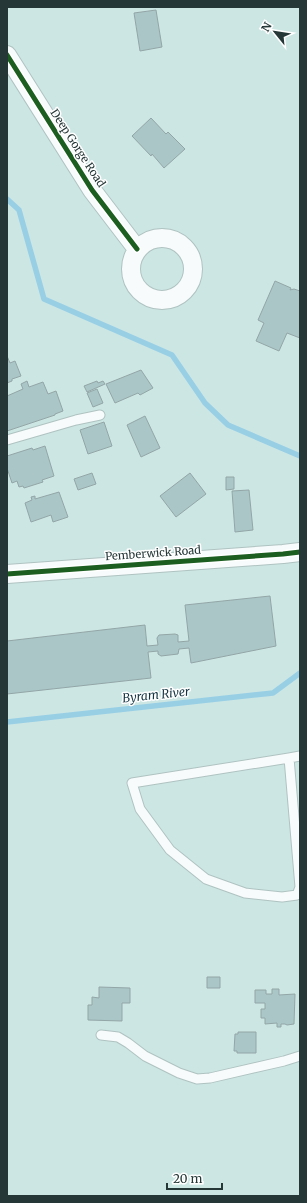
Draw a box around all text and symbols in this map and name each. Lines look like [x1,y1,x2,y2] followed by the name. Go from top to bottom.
[255,12,295,52] north arrow
[258,19,275,34] text: N
[47,106,109,190] street label: Deep Gorge Road
[105,543,202,563] street label: Pemberwick Road
[122,683,191,705] water label: Byram River
[167,1165,222,1191] scale bar
[173,1171,202,1186] text: 20 m

